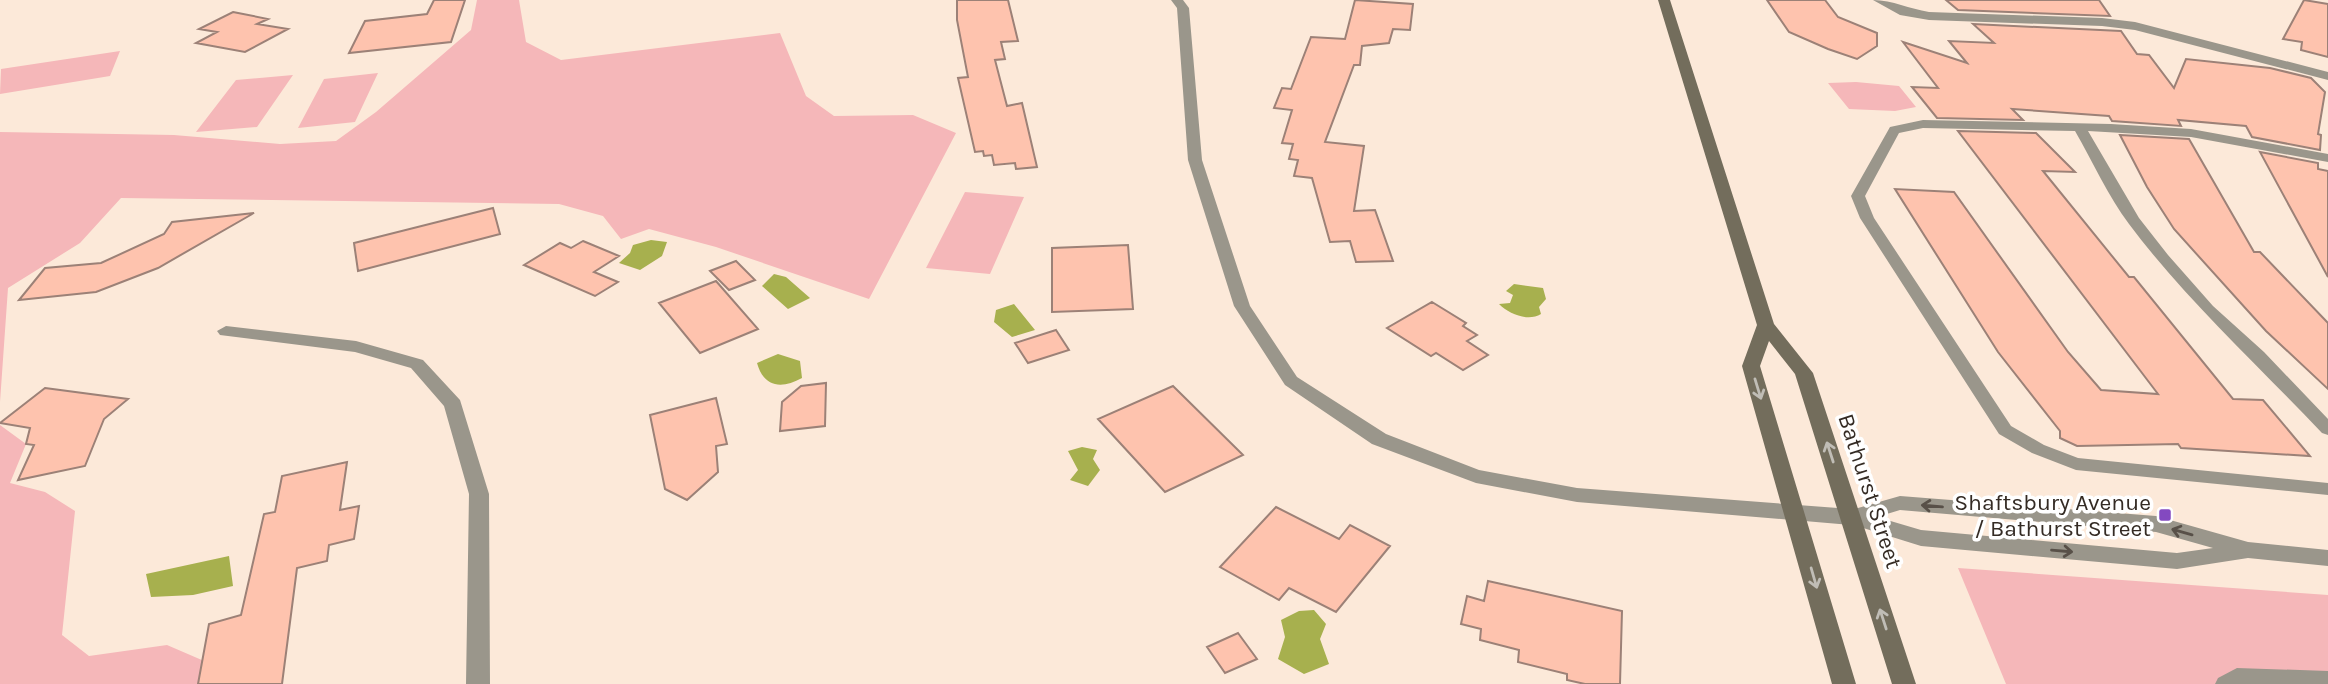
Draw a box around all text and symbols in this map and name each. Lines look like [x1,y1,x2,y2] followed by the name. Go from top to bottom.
[1753,378,1766,400] one-way arrow
[1832,410,1908,572] street label: Bathurst Street
[1823,442,1835,464] one-way arrow
[1954,489,2151,542] place label: Shaftsbury Avenue / Bathurst Street
[1921,499,1944,512] one-way arrow
[2157,507,2173,523] marker: Shaftsbury Avenue / Bathurst Street
[2171,524,2193,537] one-way arrow
[2051,545,2073,558] one-way arrow
[1808,566,1821,589] one-way arrow
[1876,608,1889,630] one-way arrow

